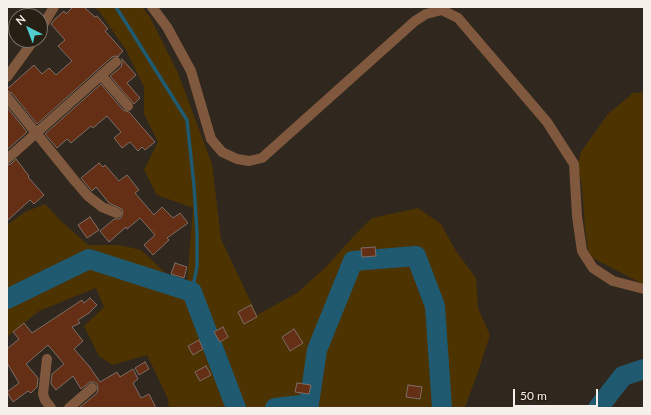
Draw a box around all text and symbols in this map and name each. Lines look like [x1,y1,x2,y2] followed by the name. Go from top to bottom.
[8,8,48,48] north arrow
[13,12,28,27] text: N
[515,381,600,407] scale bar
[520,388,547,403] text: 50 m

